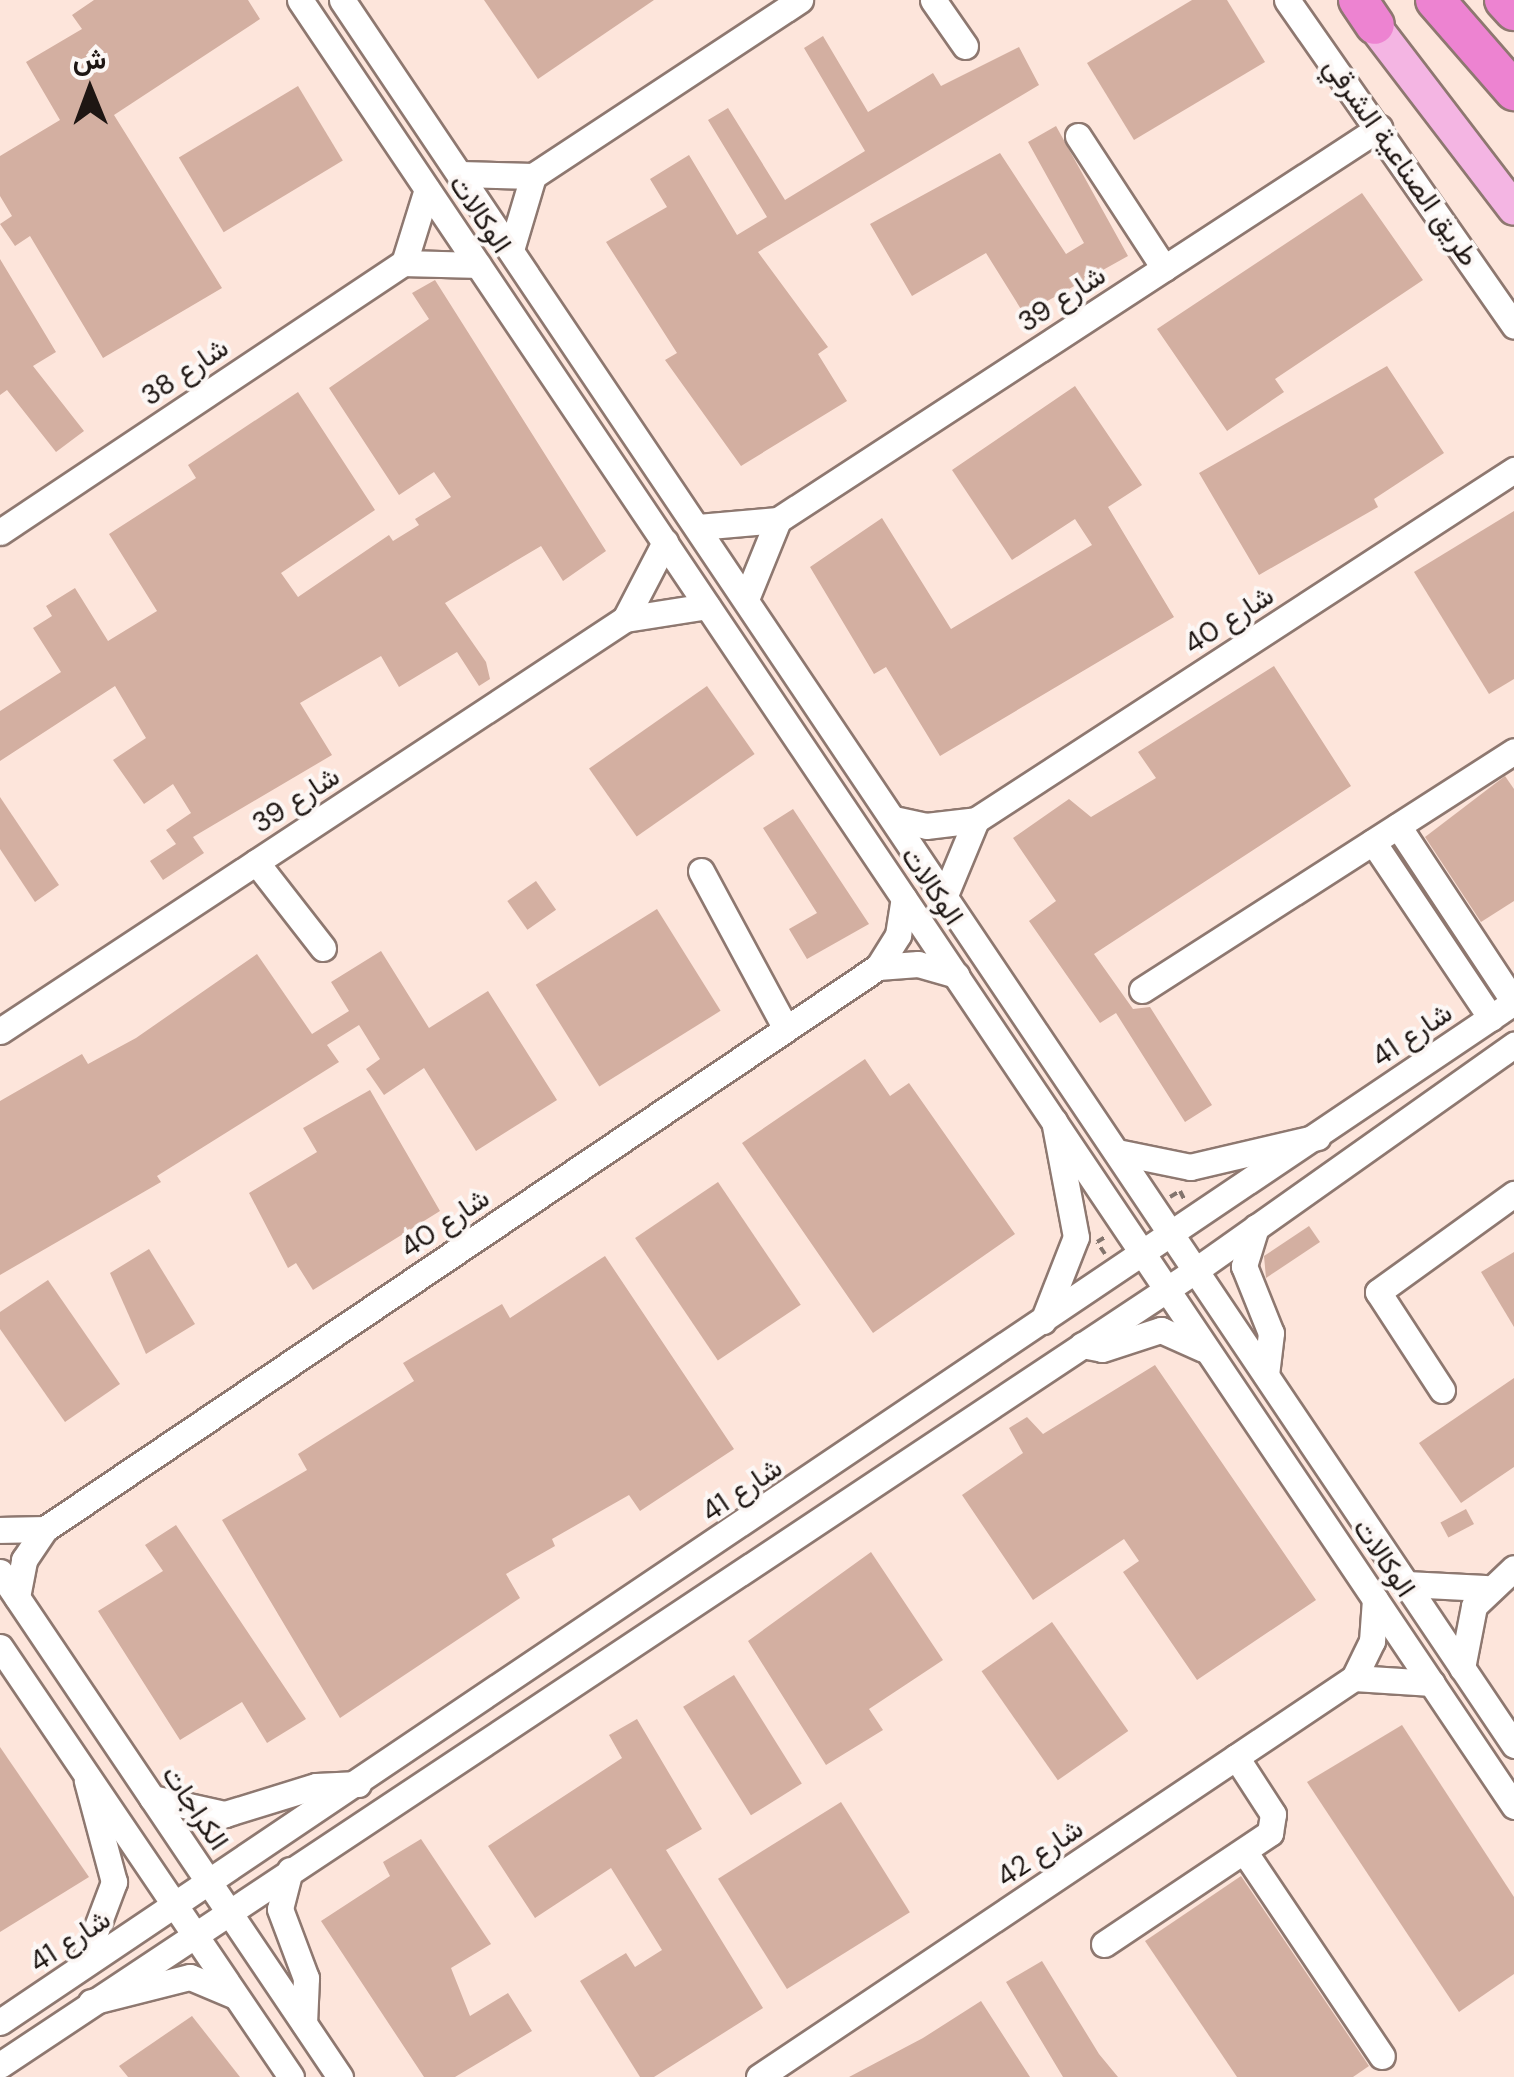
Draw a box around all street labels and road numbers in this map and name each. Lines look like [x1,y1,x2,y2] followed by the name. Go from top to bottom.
[1316,51,1486,273] street label: طريق الصناعية الشرقي
[442,168,518,260] street label: الوكالات
[1012,258,1112,340] street label: شارع 39
[135,331,235,413] street label: شارع 38
[1178,579,1280,661] street label: شارع 40
[246,759,346,841] street label: شارع 39
[894,840,970,932] street label: الوكالات
[1366,996,1458,1074] street label: شارع 41
[394,1181,496,1265] street label: شارع 40
[696,1451,788,1529] street label: شارع 41
[1346,1512,1422,1604] street label: الوكالات
[155,1759,235,1857] street label: الكراجات
[990,1812,1090,1894] street label: شارع 42
[23,1903,117,1979] street label: شارع 41

